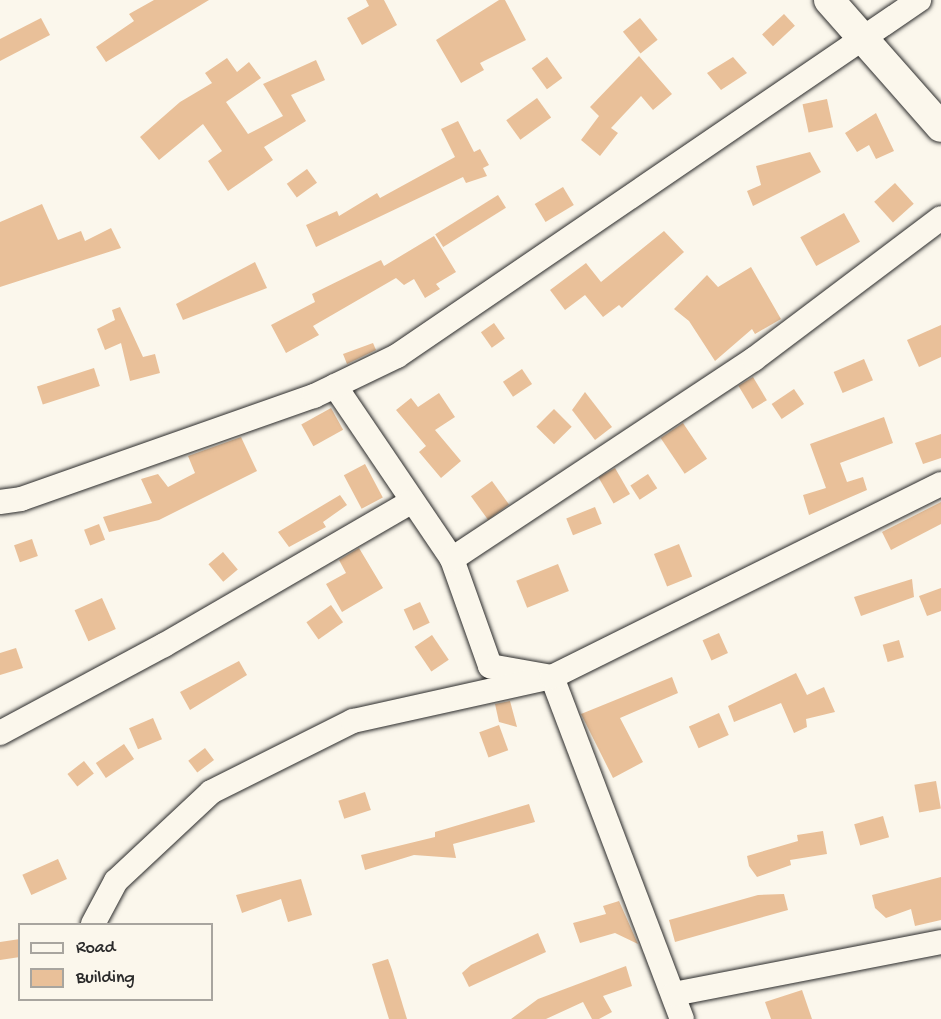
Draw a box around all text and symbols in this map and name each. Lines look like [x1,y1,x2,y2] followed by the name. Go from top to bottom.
[18,923,213,1001] legend
[76,938,115,959] text: Road
[76,968,135,989] text: Building

